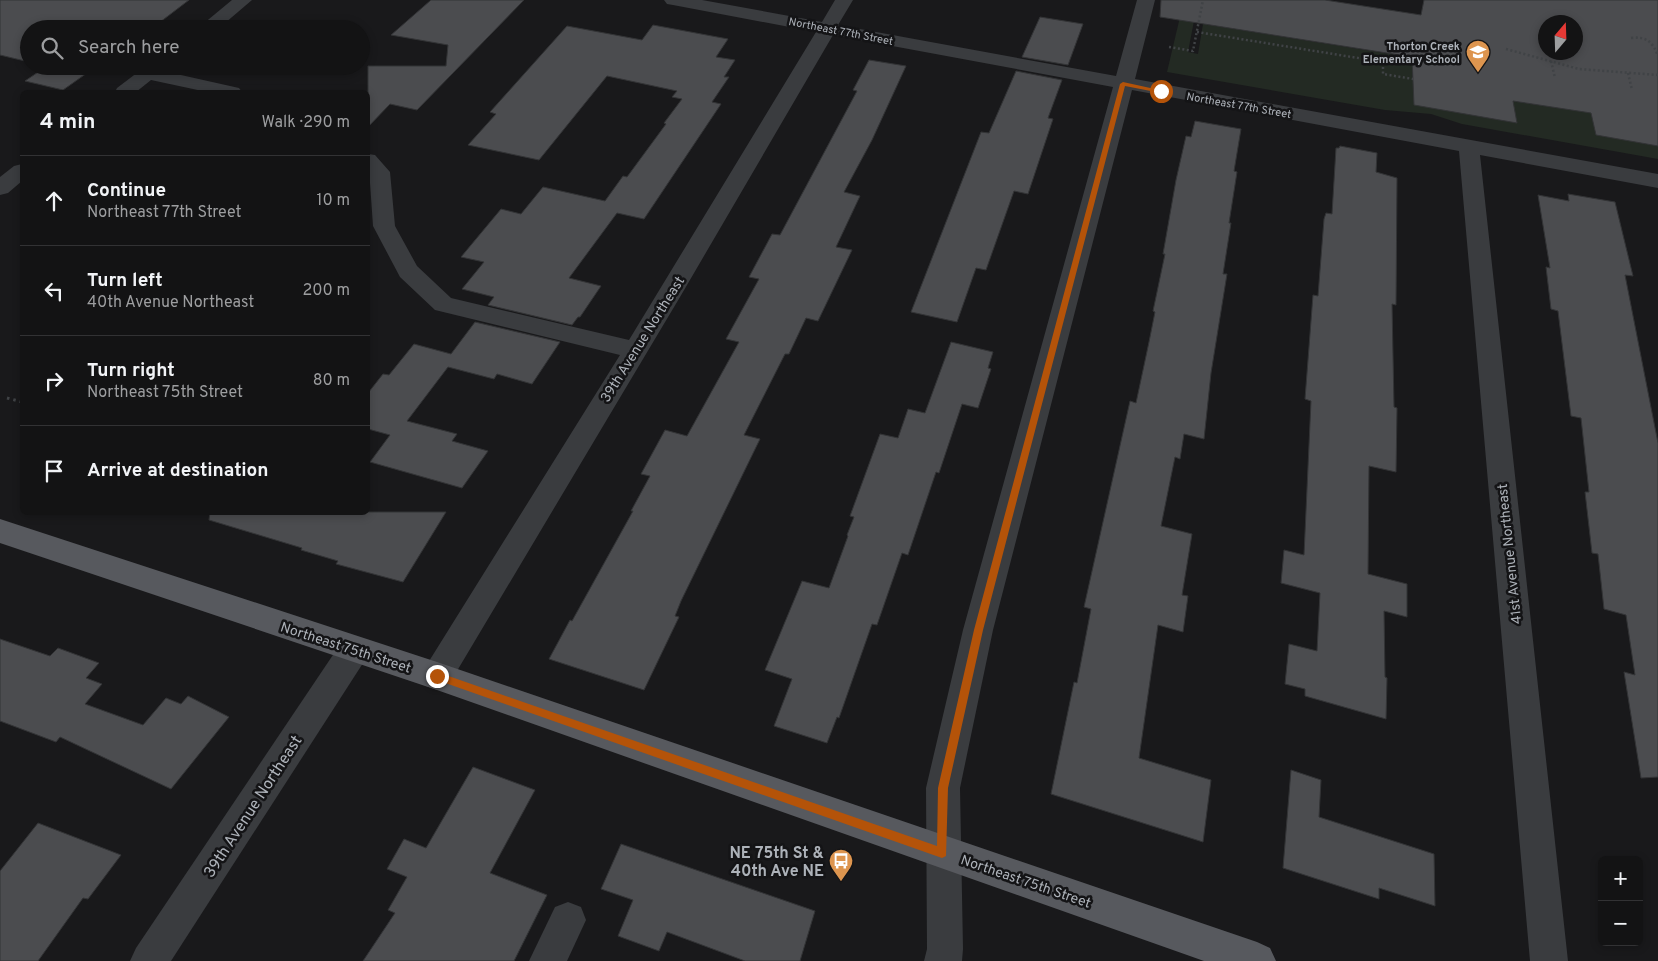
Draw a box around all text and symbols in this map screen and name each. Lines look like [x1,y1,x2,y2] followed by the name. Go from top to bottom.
[787,15,894,49] street label: Northeast 77th Street
[1538,15,1583,60] north arrow
[20,20,370,75] search box
[38,34,66,62] icon: search
[78,36,180,60] text: Search here
[1465,39,1491,73] school or university icon: Thorton Creek Elementary School
[1363,40,1460,67] place label: Thorton Creek Elementary School
[1150,80,1173,103] route start
[1185,90,1292,122] street label: Northeast 77th Street
[40,109,96,136] text: 4 min
[262,113,350,133] text: Walk · 290 m
[87,179,166,203] text: Continue
[40,187,68,215] icon: ahead
[316,191,350,211] text: 10 m
[87,203,241,223] text: Northeast 77th Street
[87,269,163,293] text: Turn left
[598,274,689,406] street label: 39th Avenue Northeast
[40,277,68,305] icon: left
[302,281,350,301] text: 200 m
[87,293,254,313] text: 40th Avenue Northeast
[87,359,175,383] text: Turn right
[40,367,68,395] icon: right
[313,371,350,391] text: 80 m
[87,383,243,403] text: Northeast 75th Street
[40,457,68,485] icon: arrive
[87,459,268,483] text: Arrive at destination
[1495,483,1526,625] street label: 41st Avenue Northeast
[278,619,413,678] street label: Northeast 75th Street
[426,665,449,688] route end
[200,732,307,882] street label: 39th Avenue Northeast
[729,844,824,882] place label: NE 75th St & 40th Ave NE
[828,848,854,882] bus stop icon: NE 75th St & 40th Ave NE
[958,852,1093,913] street label: Northeast 75th Street
[1598,856,1643,946] map controls
[1598,856,1643,901] button: +
[1598,901,1643,946] button: −

